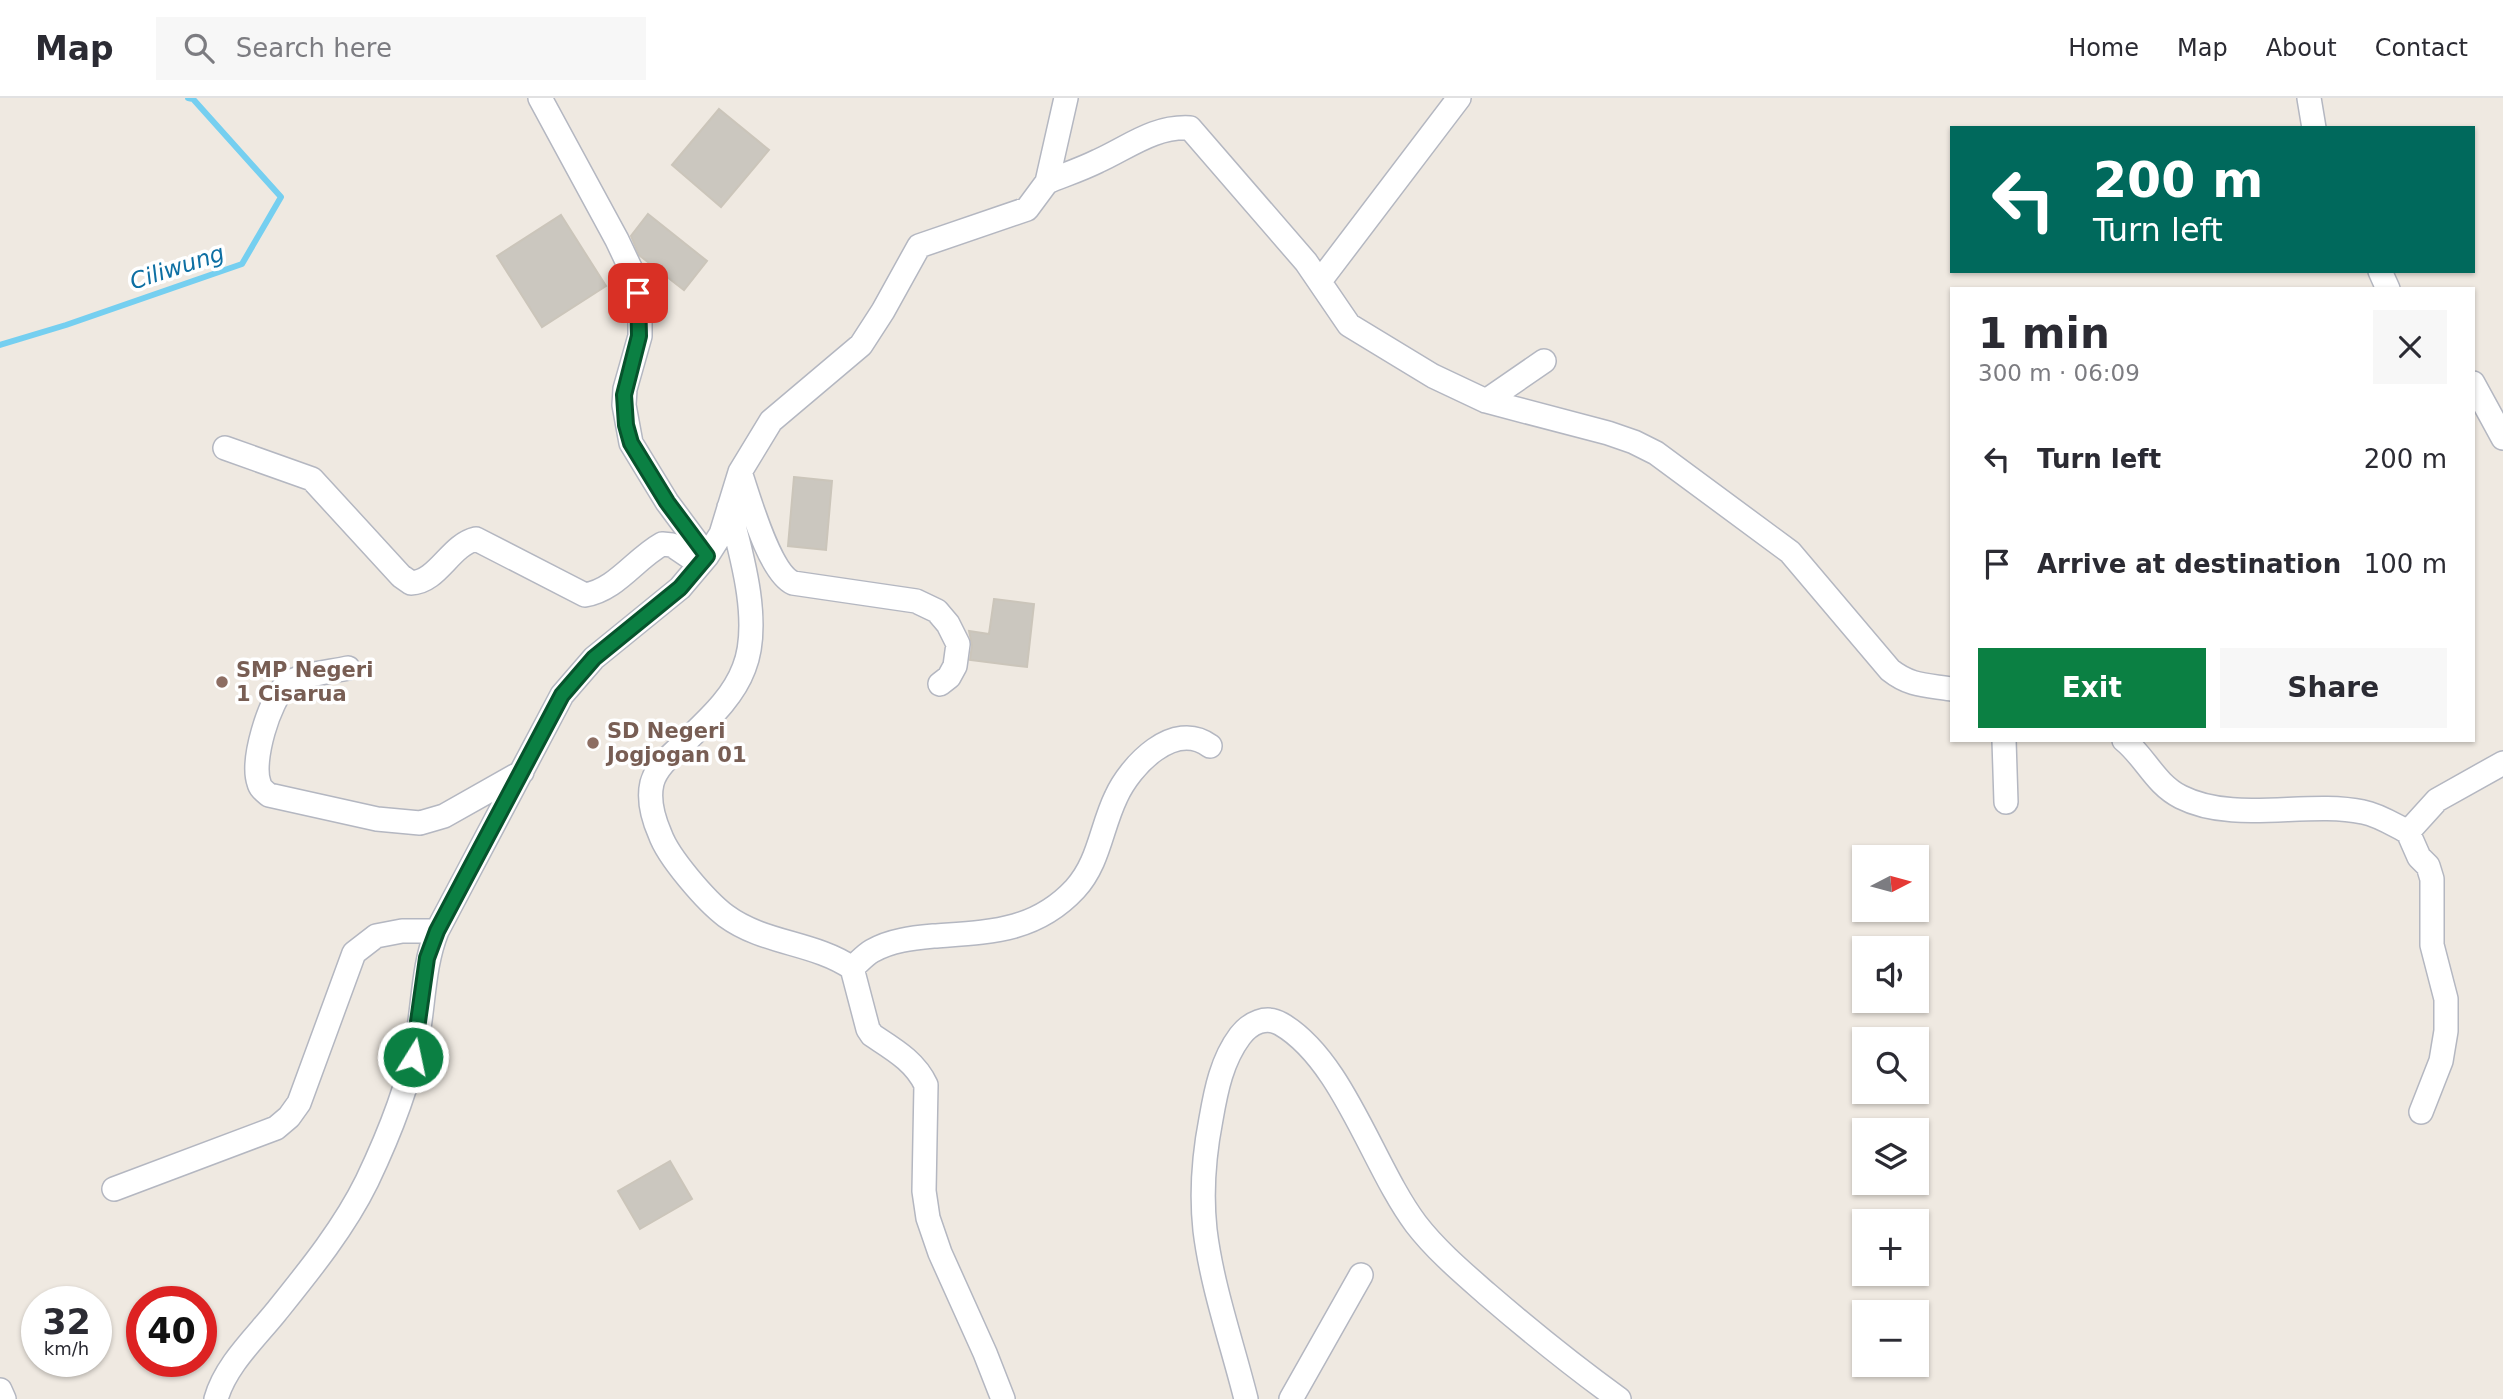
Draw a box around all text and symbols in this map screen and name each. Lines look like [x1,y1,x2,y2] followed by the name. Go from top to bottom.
[156,17,646,80] search box
[35,29,114,68] text: Map
[180,29,218,67] icon: search
[236,33,392,63] text: Search here
[2068,34,2139,62] text: Home
[2177,34,2228,62] text: Map
[2266,34,2337,62] text: About
[2375,34,2468,62] text: Contact
[2093,152,2263,209] text: 200 m
[1978,154,2069,245] icon: left
[2093,211,2223,249] text: Turn left
[126,240,228,294] water label: Ciliwung
[608,263,668,323] pin
[619,274,657,312] icon: arrive
[1978,309,2110,358] text: 1 min
[2373,310,2447,384] button: close
[1978,360,2140,386] text: 300 m · 06:09
[1978,440,2016,478] icon: left
[2037,444,2161,474] text: Turn left
[2364,444,2447,474] text: 200 m
[1978,545,2016,583] icon: arrive
[2037,549,2341,579] text: Arrive at destination
[2364,549,2447,579] text: 100 m
[1978,648,2206,728] button: Exit
[2220,648,2447,728] button: Share
[236,658,373,706] place label: SMP Negeri 1 Cisarua
[214,674,230,690] marker: SMP Negeri 1 Cisarua
[605,719,747,767] place label: SD Negeri Jogjogan 01
[585,735,601,751] marker: SD Negeri Jogjogan 01
[1852,845,1928,922] north arrow
[1852,845,1929,1377] map controls
[1852,936,1929,1013] button: sound
[376,1020,450,1094] position arrow
[1852,1027,1929,1104] button: search
[1852,1118,1929,1195] button: layers
[1852,1209,1929,1286] button: +
[126,1286,217,1377] speed limit sign: 40
[1852,1300,1929,1377] button: −
[42,1302,91,1342] text: 32
[44,1338,89,1359] text: km/h

